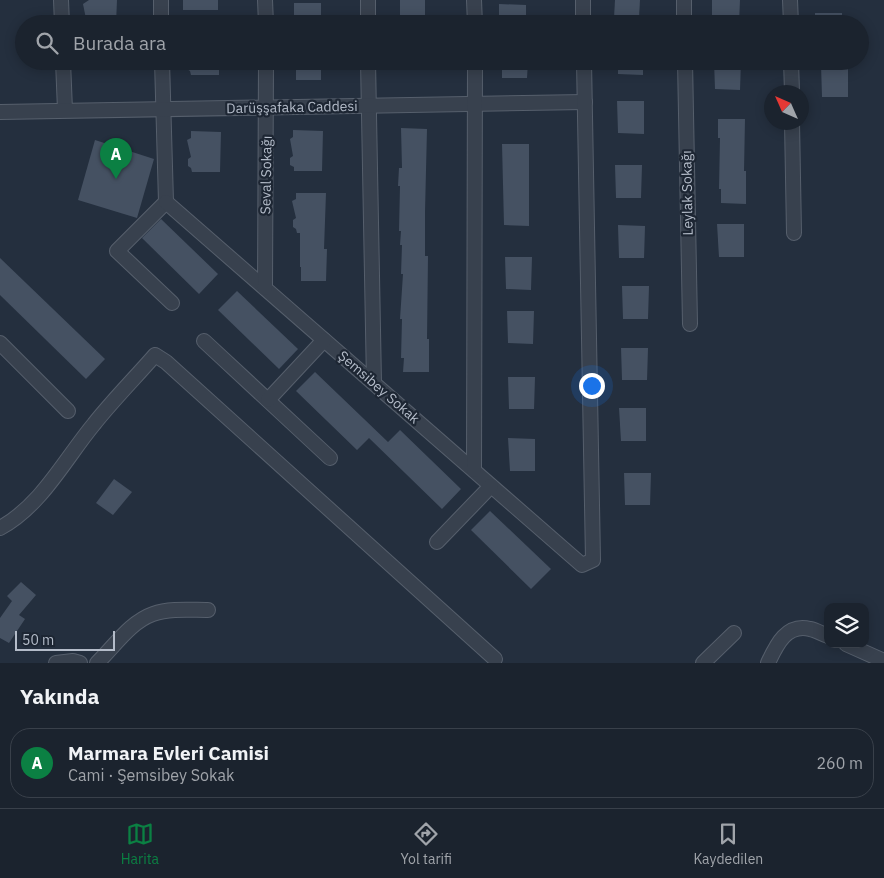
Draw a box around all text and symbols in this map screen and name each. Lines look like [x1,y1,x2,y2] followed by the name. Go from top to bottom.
[15,15,869,70] search box
[33,29,61,57] icon: search
[73,31,166,55] text: Burada ara
[764,85,809,130] north arrow
[226,97,358,117] street label: Darüşşafaka Caddesi
[256,135,276,215] street label: Seval Sokağı
[100,138,132,179] pin: A
[677,150,697,236] street label: Leylak Sokağı
[334,347,424,428] street label: Şemsibey Sokak
[579,373,605,399] your location
[824,603,869,648] map controls
[824,603,869,648] button: layers
[15,628,115,651] scale bar
[22,631,54,649] text: 50 m
[20,682,100,710] text: Yakında
[68,741,269,765] text: Marmara Evleri Camisi
[32,753,42,773] text: A
[816,753,863,773] text: 260 m
[68,765,234,785] text: Cami · Şemsibey Sokak
[121,820,159,868] tab: Harita
[400,820,452,868] tab: Yol tarifi
[693,820,763,868] tab: Kaydedilen

